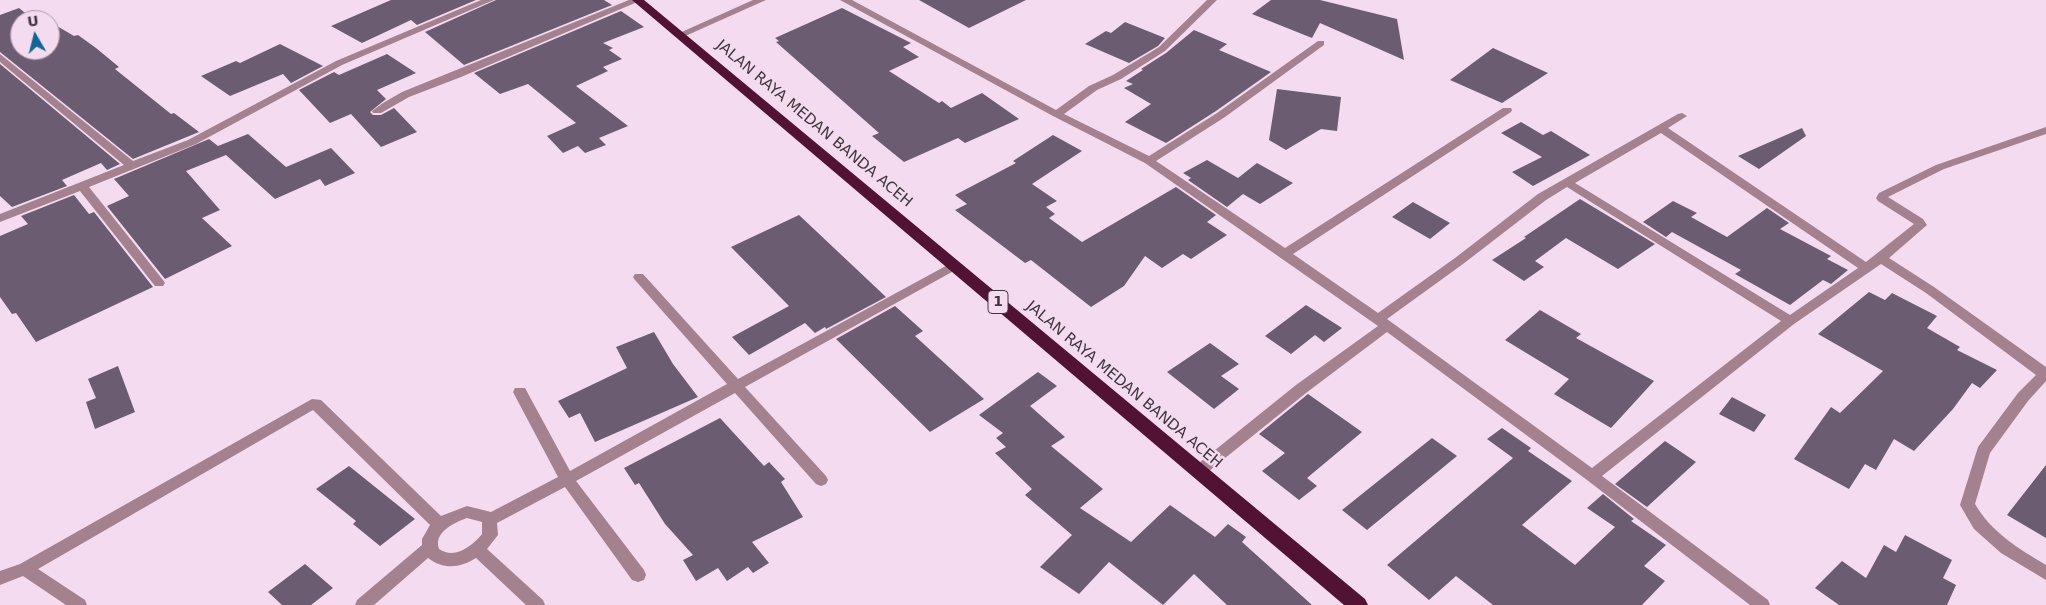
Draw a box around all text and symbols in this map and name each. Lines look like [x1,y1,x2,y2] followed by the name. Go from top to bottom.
[10,10,60,60] north arrow
[26,12,40,30] text: U
[712,37,916,211] street label: JALAN RAYA MEDAN BANDA ACEH
[988,290,1008,314] road number: 1
[1022,298,1226,472] street label: JALAN RAYA MEDAN BANDA ACEH

